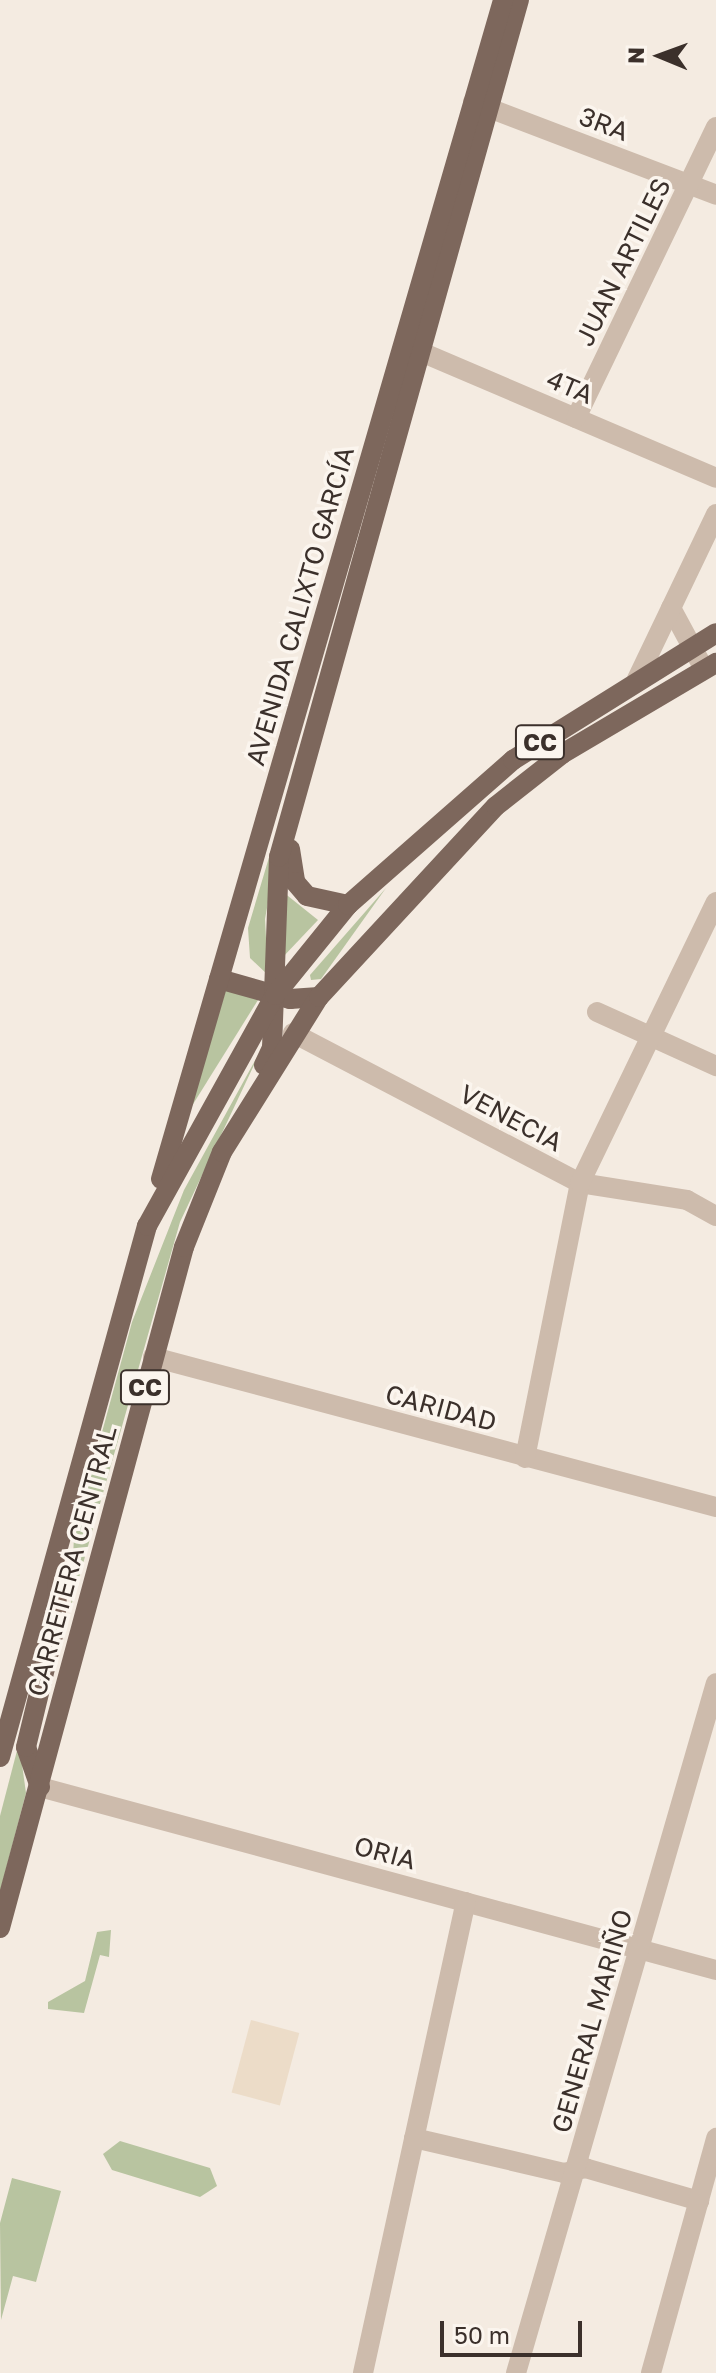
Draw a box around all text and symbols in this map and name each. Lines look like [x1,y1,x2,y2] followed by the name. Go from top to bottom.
[620,16,700,96] north arrow
[622,47,649,64] text: N
[575,100,633,148] street label: 3RA
[569,173,677,351] street label: JUAN ARTILES
[542,363,598,411] street label: 4TA
[240,443,360,769] street label: AVENIDA CALIXTO GARCÍA
[514,722,566,762] road number: CC
[454,1078,568,1158] street label: VENECIA
[119,1367,171,1407] road number: CC
[382,1378,500,1438] street label: CARIDAD
[21,1422,123,1700] street label: CARRETERA CENTRAL
[351,1830,419,1876] street label: ORIA
[545,1906,639,2136] street label: GENERAL MARIÑO
[444,2305,586,2355] scale bar
[454,2320,510,2349] text: 50 m

